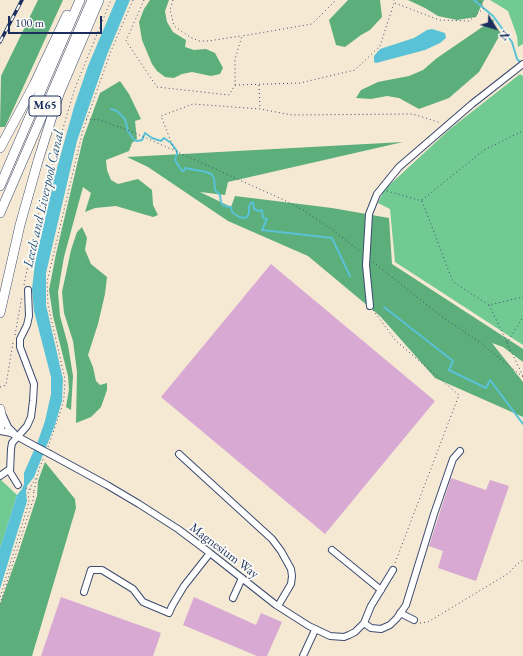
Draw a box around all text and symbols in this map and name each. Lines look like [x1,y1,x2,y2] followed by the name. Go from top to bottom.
[10,8,104,34] scale bar
[475,8,515,48] north arrow
[15,15,44,31] text: 100 m
[496,28,513,43] text: N
[29,96,61,116] road number: M65
[20,129,68,269] water label: Leeds and Liverpool Canal
[186,520,262,582] street label: Magnesium Way

